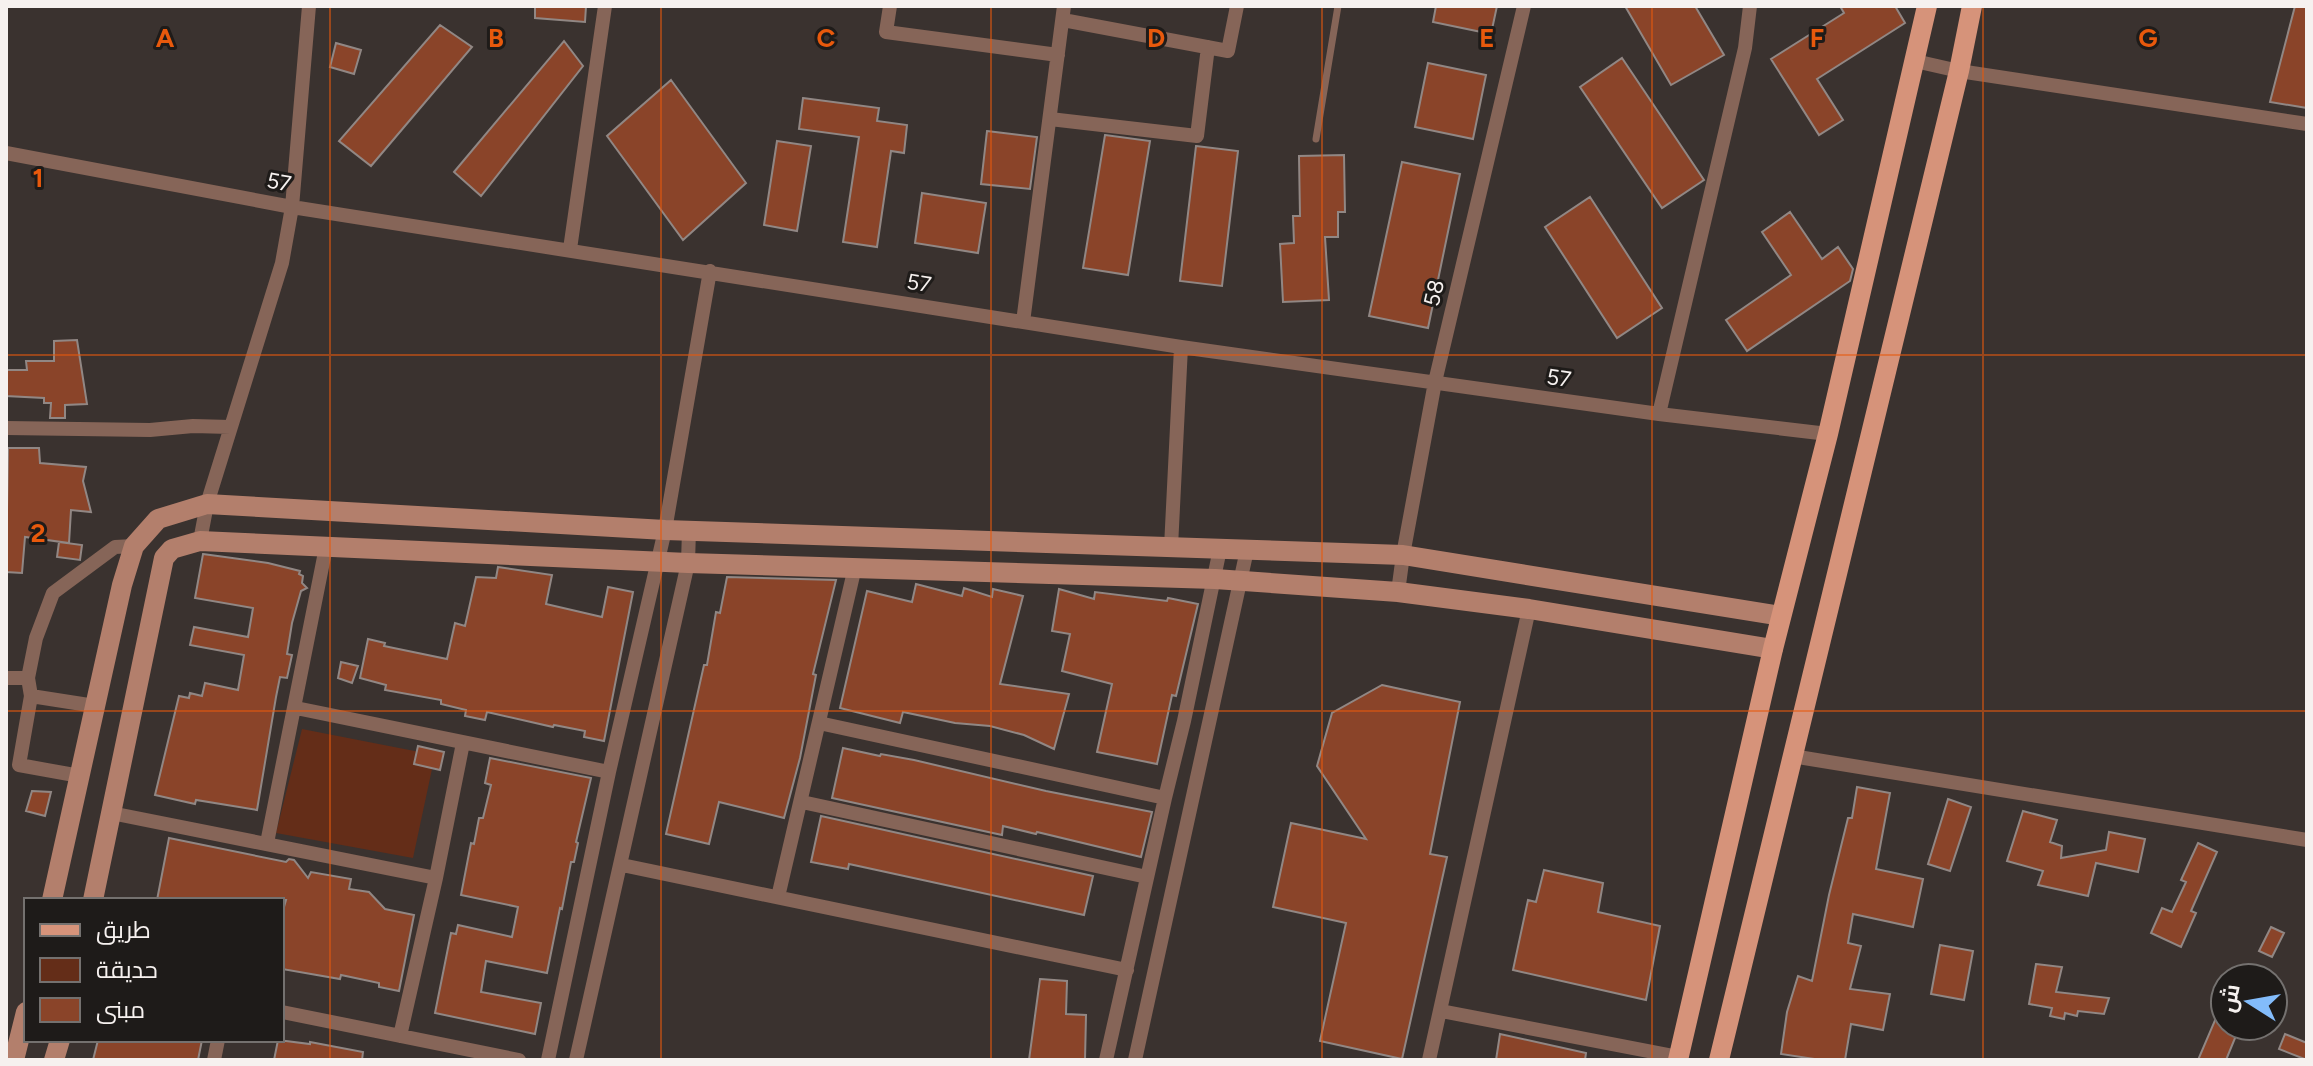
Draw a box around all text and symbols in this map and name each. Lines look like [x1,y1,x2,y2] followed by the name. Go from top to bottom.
[156,22,175,54] text: A
[488,22,504,54] text: B
[817,22,836,54] text: C
[1147,22,1165,54] text: D
[1479,22,1495,54] text: E
[1810,22,1824,54] text: F
[2138,22,2158,54] text: G
[33,162,43,194] text: 1
[265,167,294,197] street label: 57
[905,268,933,298] street label: 57
[1418,277,1450,309] street label: 58
[1545,363,1573,393] street label: 57
[30,517,46,549] text: 2
[24,898,284,1042] legend
[96,915,151,945] text: طريق
[96,955,158,984] text: حديقة
[2209,962,2289,1042] north arrow
[2214,982,2246,1015] text: ش
[96,995,145,1024] text: مبنى

